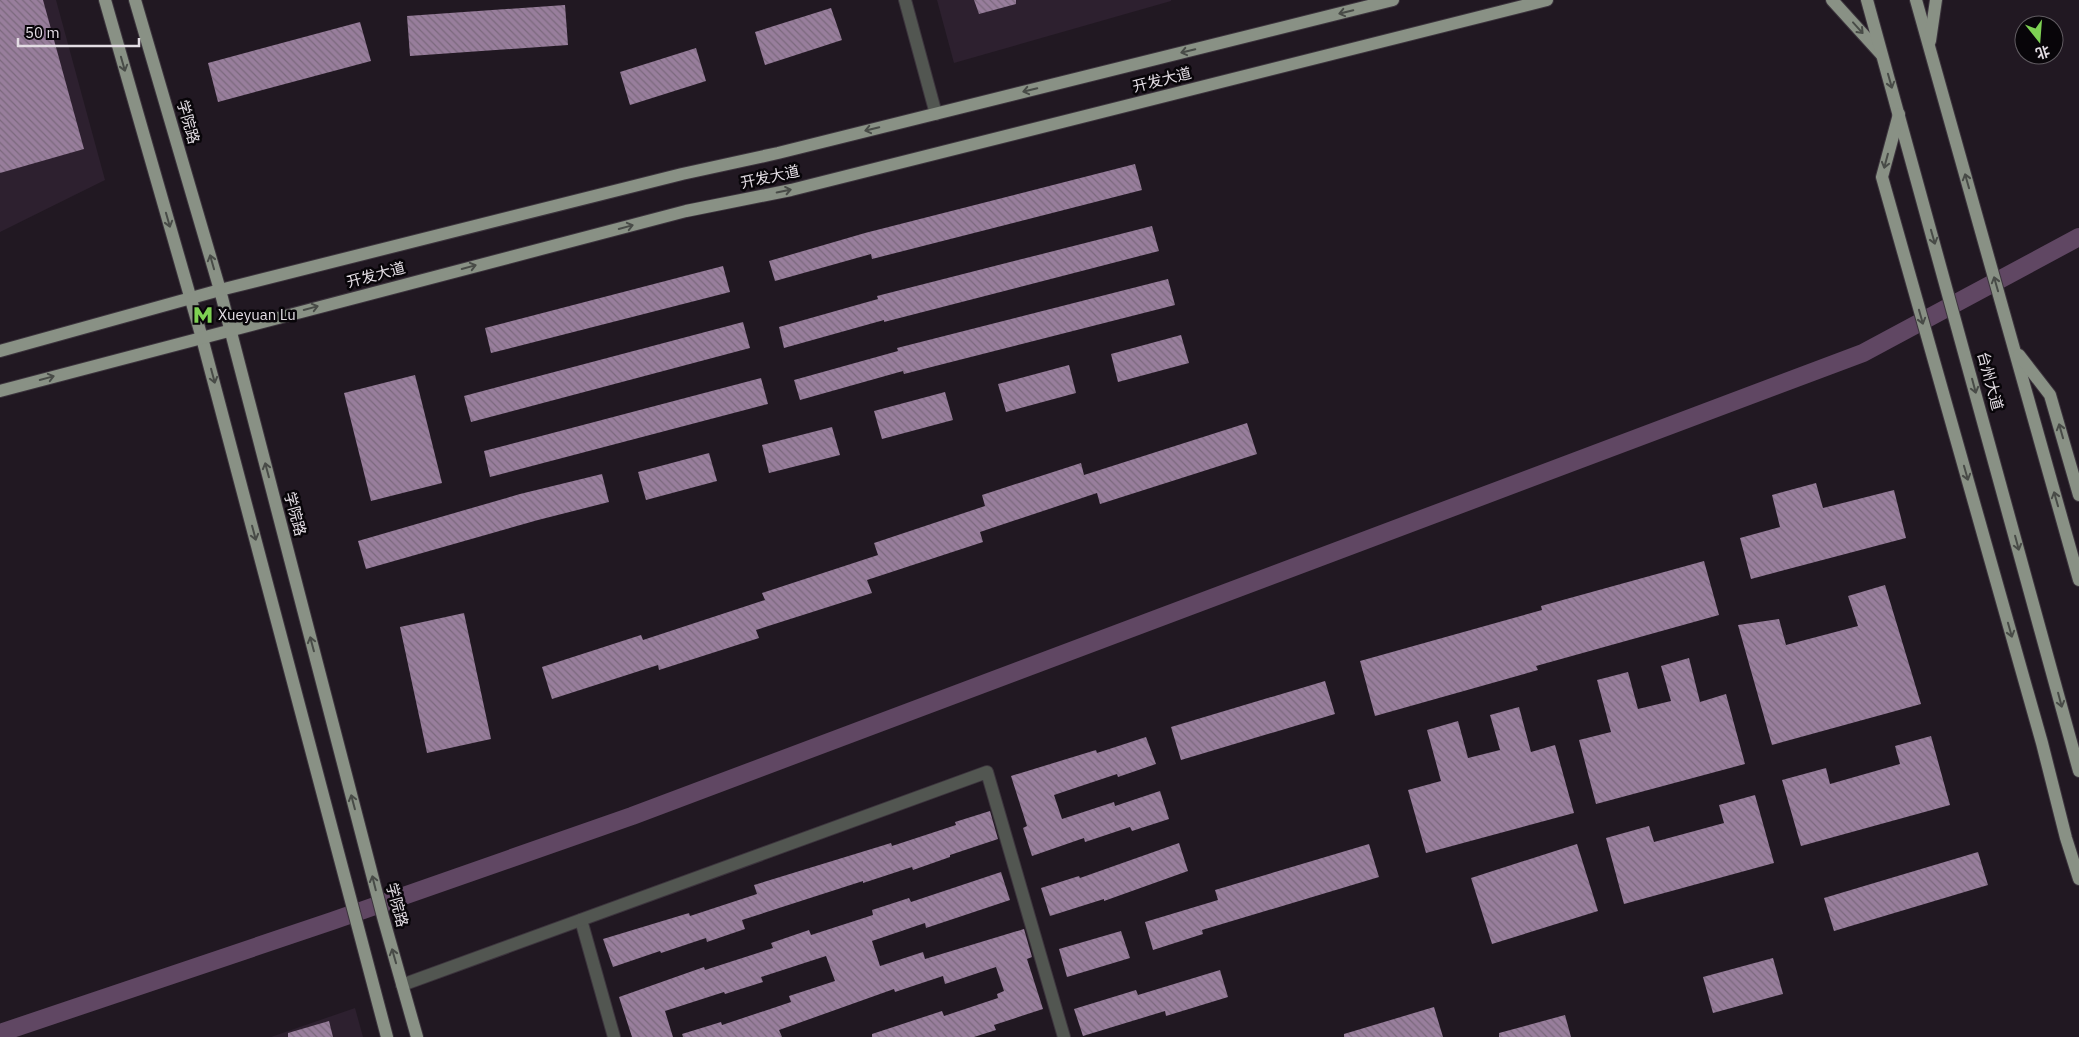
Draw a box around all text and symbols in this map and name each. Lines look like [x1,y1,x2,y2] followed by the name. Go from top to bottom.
[1338,8,1354,17] one-way arrow
[18,15,139,47] scale bar
[2014,15,2064,65] north arrow
[1852,22,1863,35] one-way arrow
[25,23,60,42] text: 50 m
[2033,42,2052,63] text: 北
[1180,47,1196,56] one-way arrow
[118,55,128,71] one-way arrow
[1130,63,1193,96] street label: 开发大道
[1885,72,1895,88] one-way arrow
[1023,86,1039,95] one-way arrow
[173,98,204,146] street label: 学院路
[865,125,881,135] one-way arrow
[1881,152,1890,168] one-way arrow
[739,161,801,192] street label: 开发大道
[1962,174,1972,190] one-way arrow
[776,186,792,195] one-way arrow
[164,211,174,227] one-way arrow
[617,221,633,231] one-way arrow
[1929,229,1939,245] one-way arrow
[207,255,217,271] one-way arrow
[344,258,407,291] street label: 开发大道
[460,262,476,272] one-way arrow
[1991,276,2000,292] one-way arrow
[303,303,319,313] one-way arrow
[192,304,214,326] metro station icon: Xueyuan Lu
[218,305,296,324] place label: Xueyuan Lu
[1917,309,1927,325] one-way arrow
[1974,349,2007,412] street label: 台州大道
[208,368,218,384] one-way arrow
[39,373,55,383] one-way arrow
[1970,378,1980,394] one-way arrow
[2055,424,2065,440] one-way arrow
[262,463,271,479] one-way arrow
[1961,465,1971,481] one-way arrow
[280,490,310,538] street label: 学院路
[2051,491,2061,507] one-way arrow
[249,525,259,541] one-way arrow
[2013,535,2022,551] one-way arrow
[2006,621,2015,637] one-way arrow
[307,637,316,653] one-way arrow
[2055,691,2065,707] one-way arrow
[348,794,357,810] one-way arrow
[369,875,378,891] one-way arrow
[382,881,412,929] street label: 学院路
[389,949,399,965] one-way arrow

